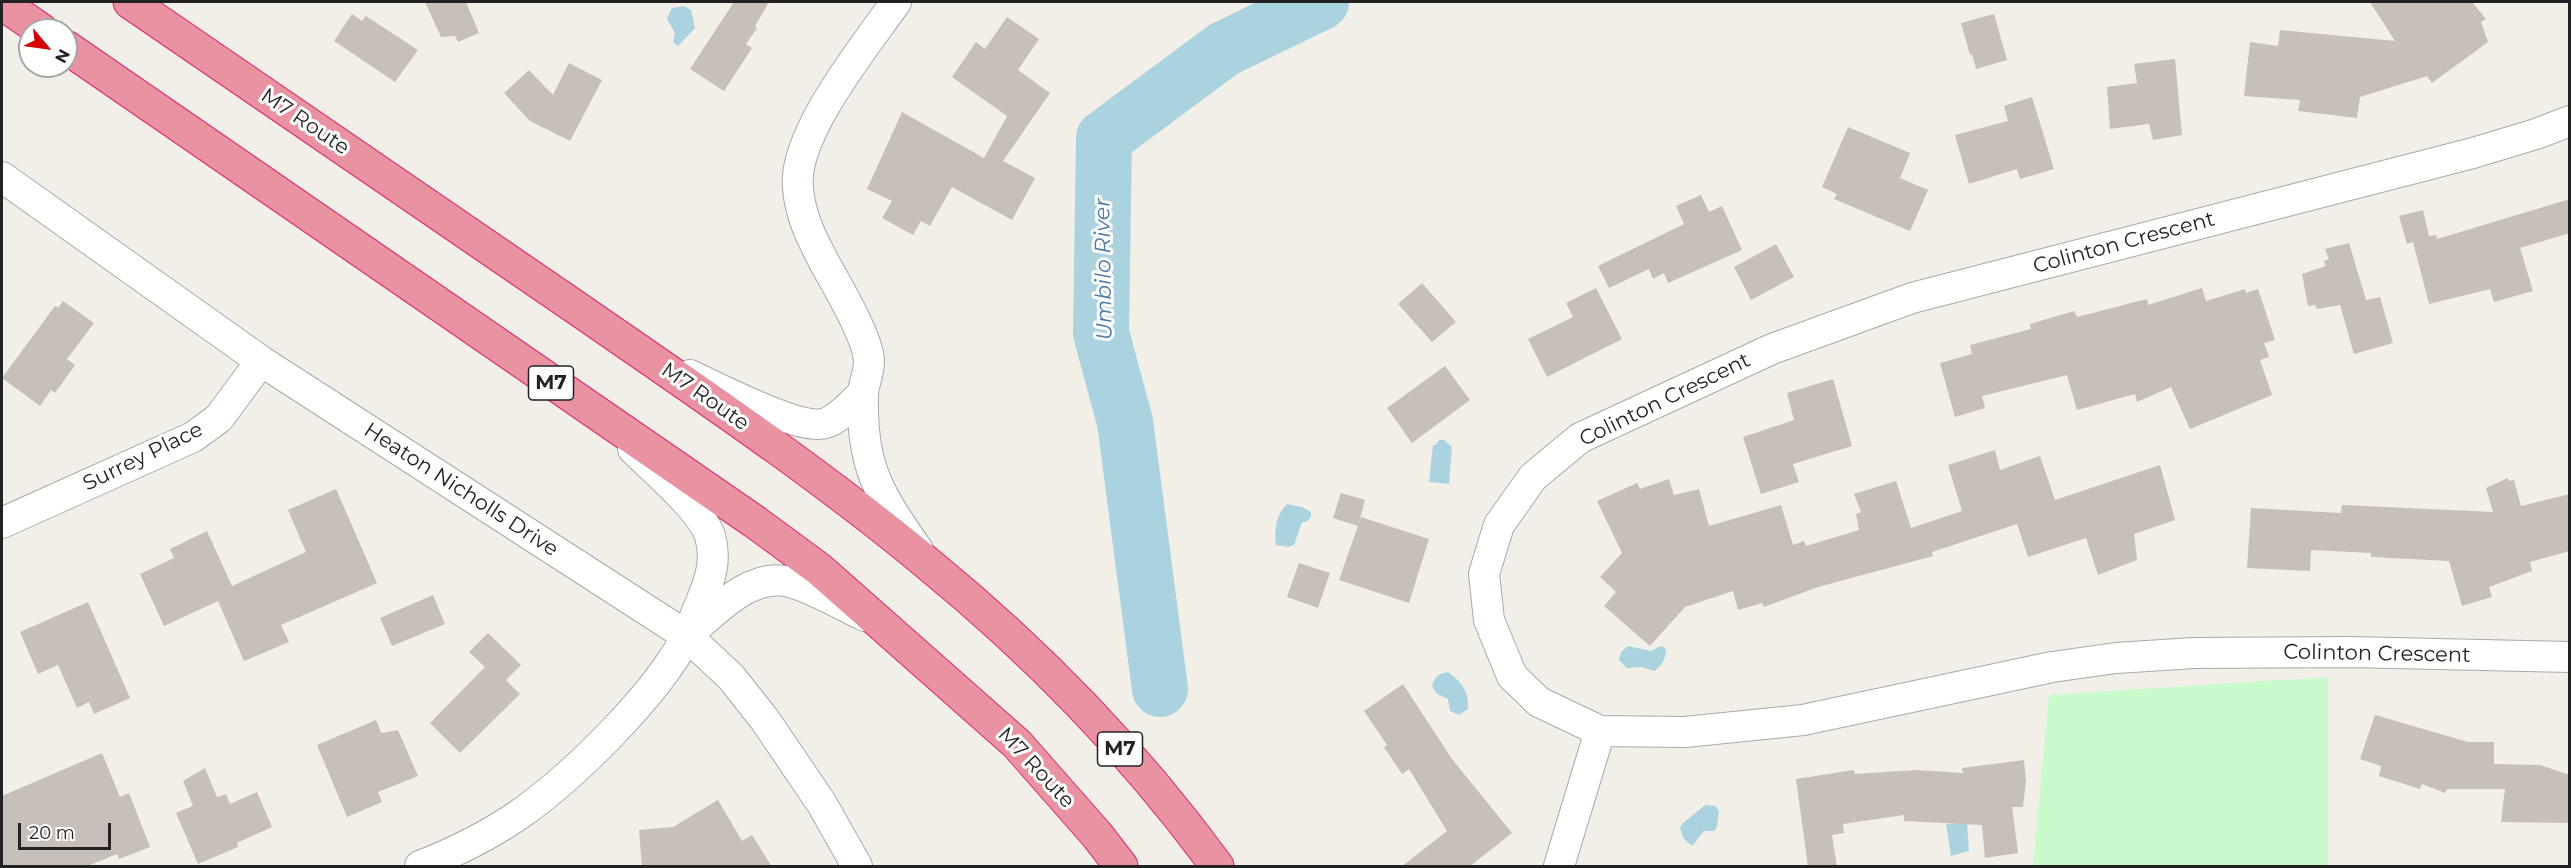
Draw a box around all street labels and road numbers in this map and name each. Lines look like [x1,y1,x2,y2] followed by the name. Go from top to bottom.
[256,83,354,161] street label: M7 Route
[2030,207,2218,279] street label: Colinton Crescent
[1575,348,1755,452] street label: Colinton Crescent
[656,358,754,436] street label: M7 Route
[528,366,574,400] road number: M7
[79,417,207,497] street label: Surrey Place
[359,418,563,562] street label: Heaton Nicholls Drive
[2283,640,2471,668] street label: Colinton Crescent
[992,722,1080,814] street label: M7 Route
[1098,732,1142,766] road number: M7

